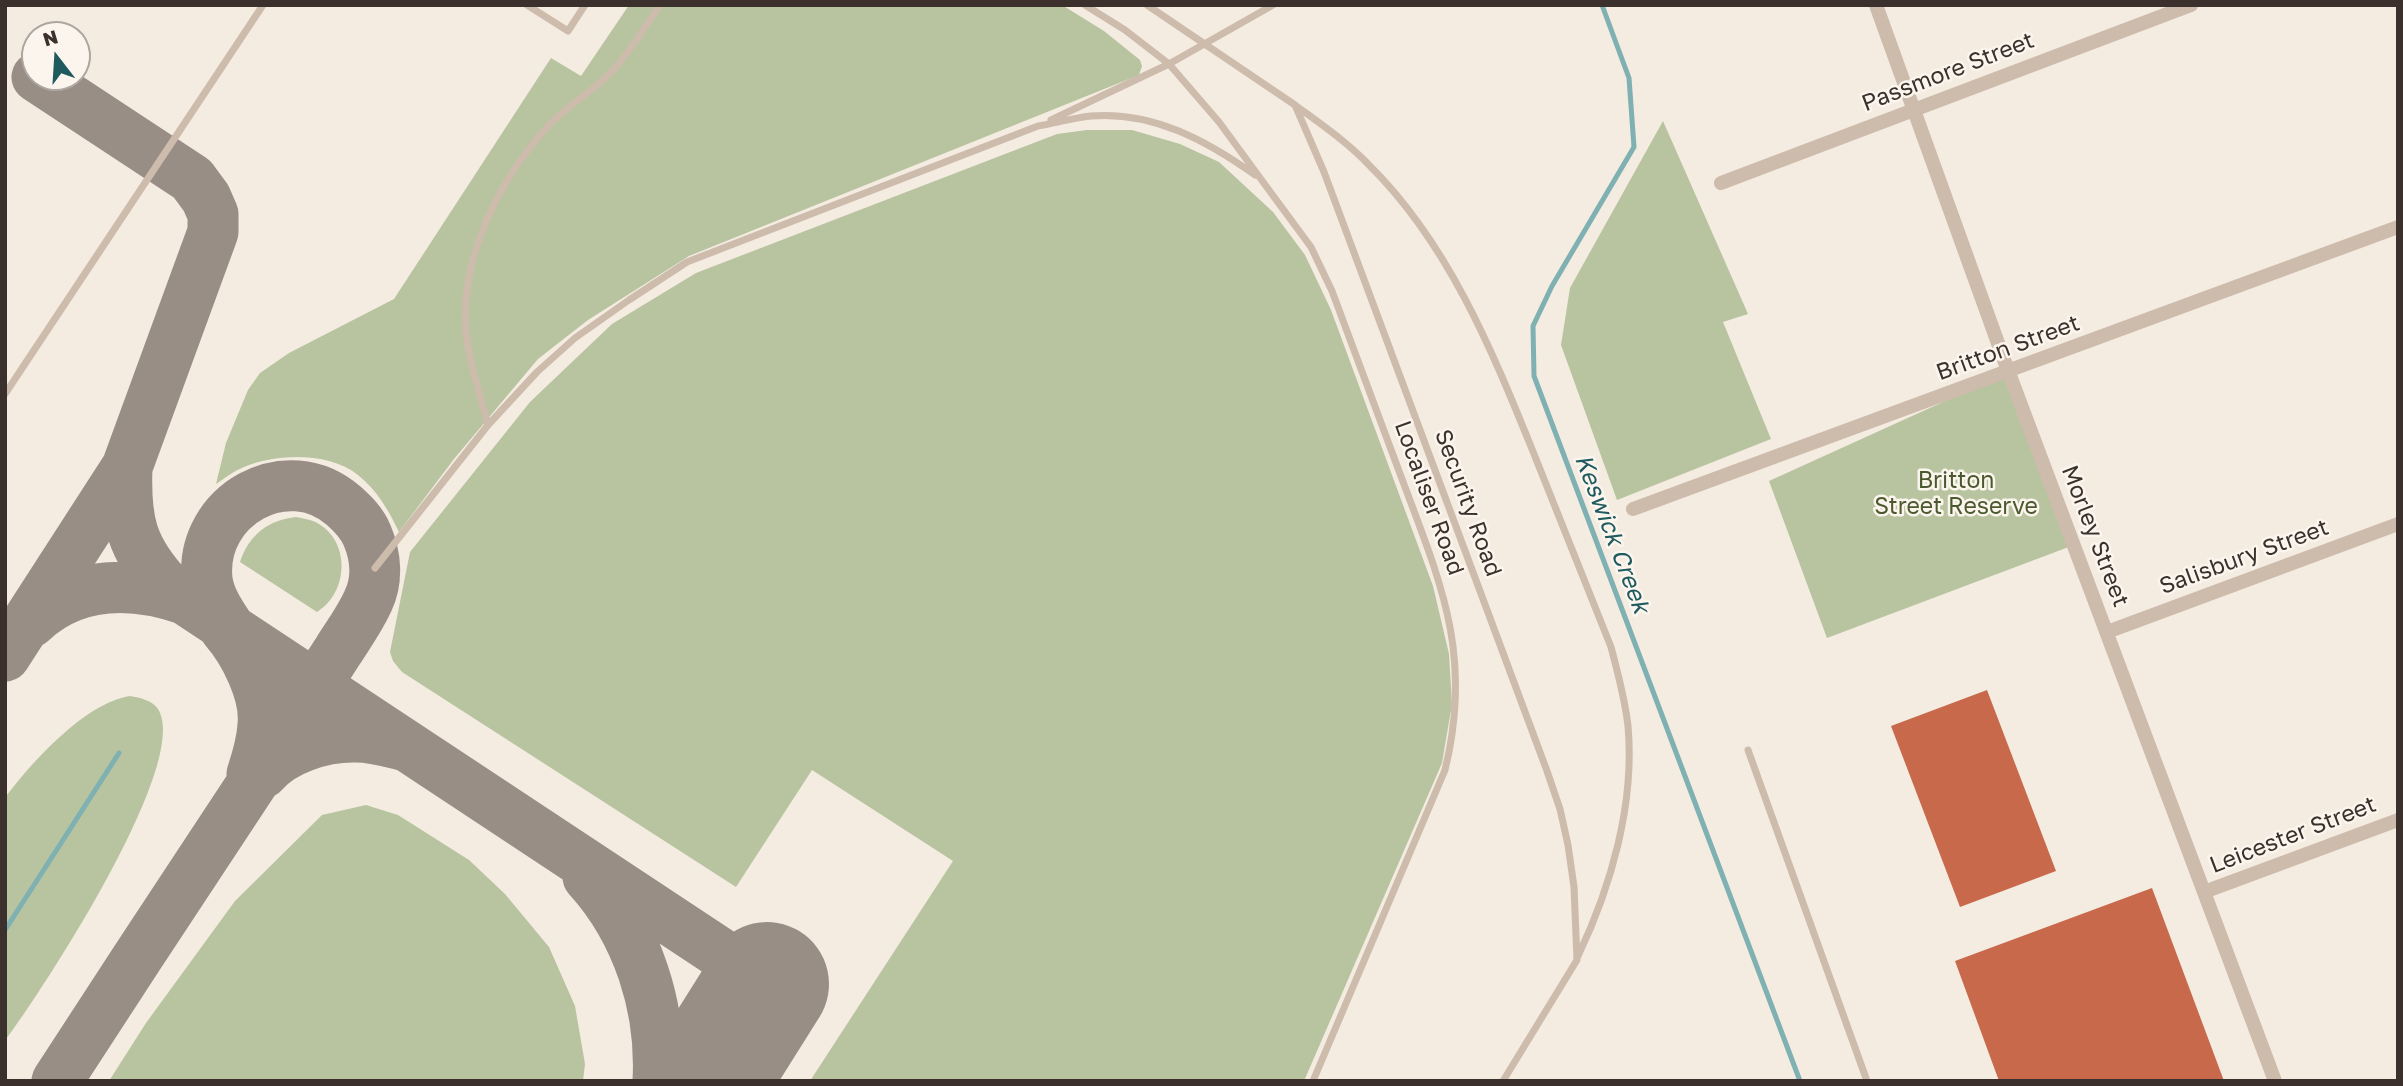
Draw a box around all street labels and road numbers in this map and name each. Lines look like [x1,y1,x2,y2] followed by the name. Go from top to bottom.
[1858,26,2038,118] street label: Passmore Street
[1933,309,2083,387] street label: Britton Street
[1388,417,1470,579] street label: Localiser Road
[1429,426,1507,580] street label: Security Road
[2055,461,2135,611] street label: Morley Street
[2156,514,2332,600] street label: Salisbury Street
[2206,791,2380,879] street label: Leicester Street

